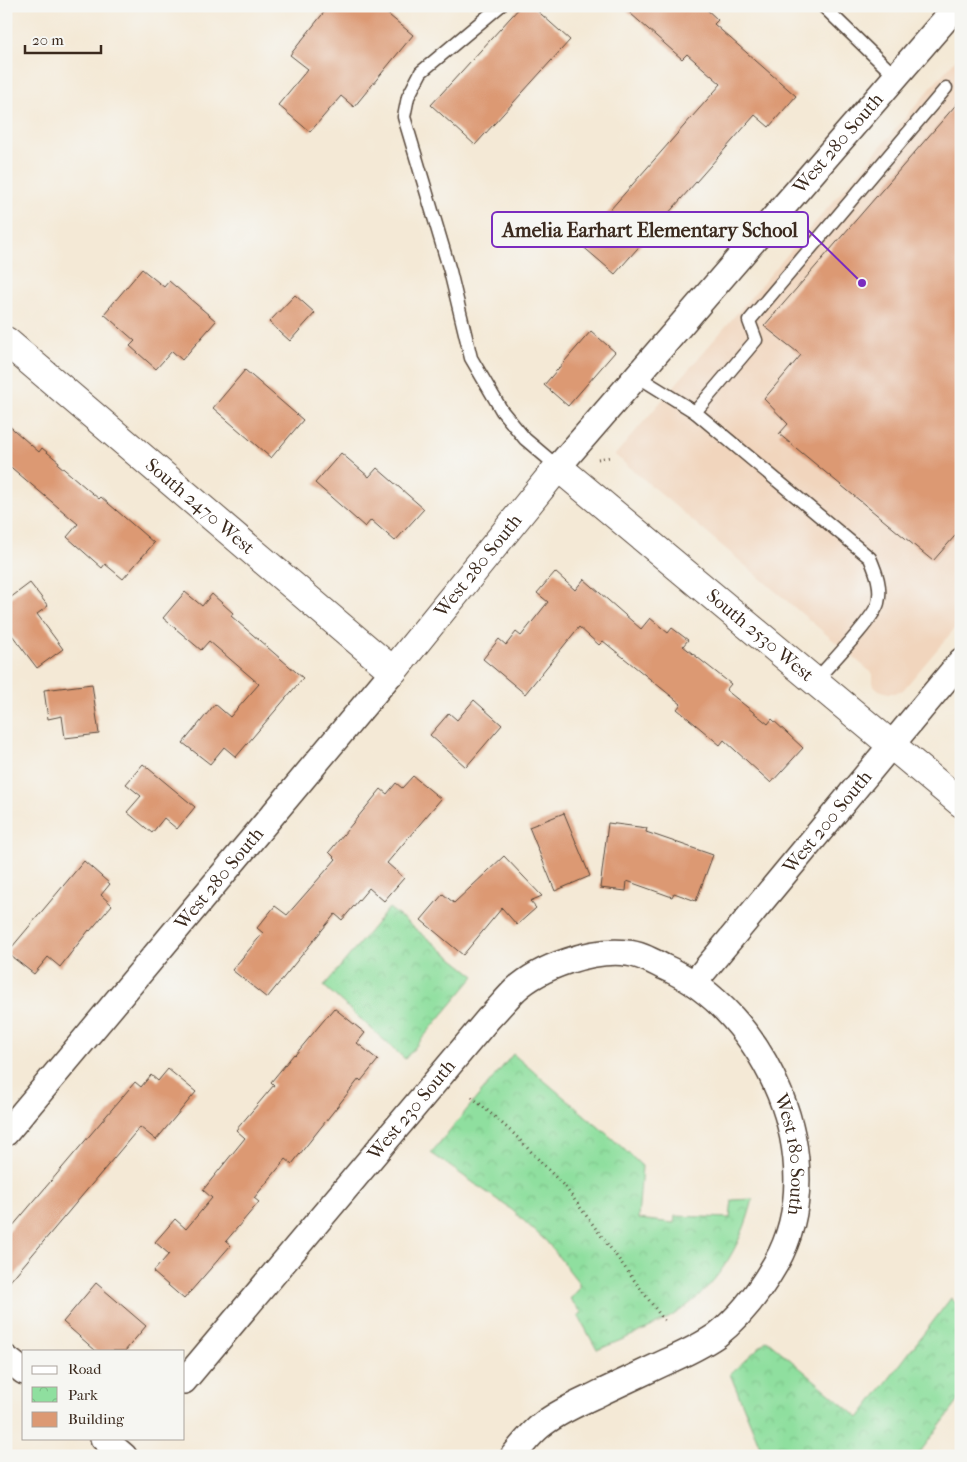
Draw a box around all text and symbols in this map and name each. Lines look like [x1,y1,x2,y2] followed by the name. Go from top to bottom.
[25,22,101,54] scale bar
[32,31,64,49] text: 20 m
[788,88,888,199] street label: West 280 South
[492,212,808,247] callout: Amelia Earhart Elementary School
[500,219,798,242] text: Amelia Earhart Elementary School
[141,454,259,559] street label: South 2470 West
[429,510,527,622] street label: West 280 South
[702,585,818,686] street label: South 2530 West
[778,766,877,879] street label: West 200 South
[170,823,268,935] street label: West 280 South
[363,1055,460,1165] street label: West 230 South
[769,1090,808,1217] street label: West 180 South
[22,1350,185,1440] legend
[68,1360,102,1378] text: Road
[68,1386,98,1404] text: Park
[68,1410,125,1428] text: Building

